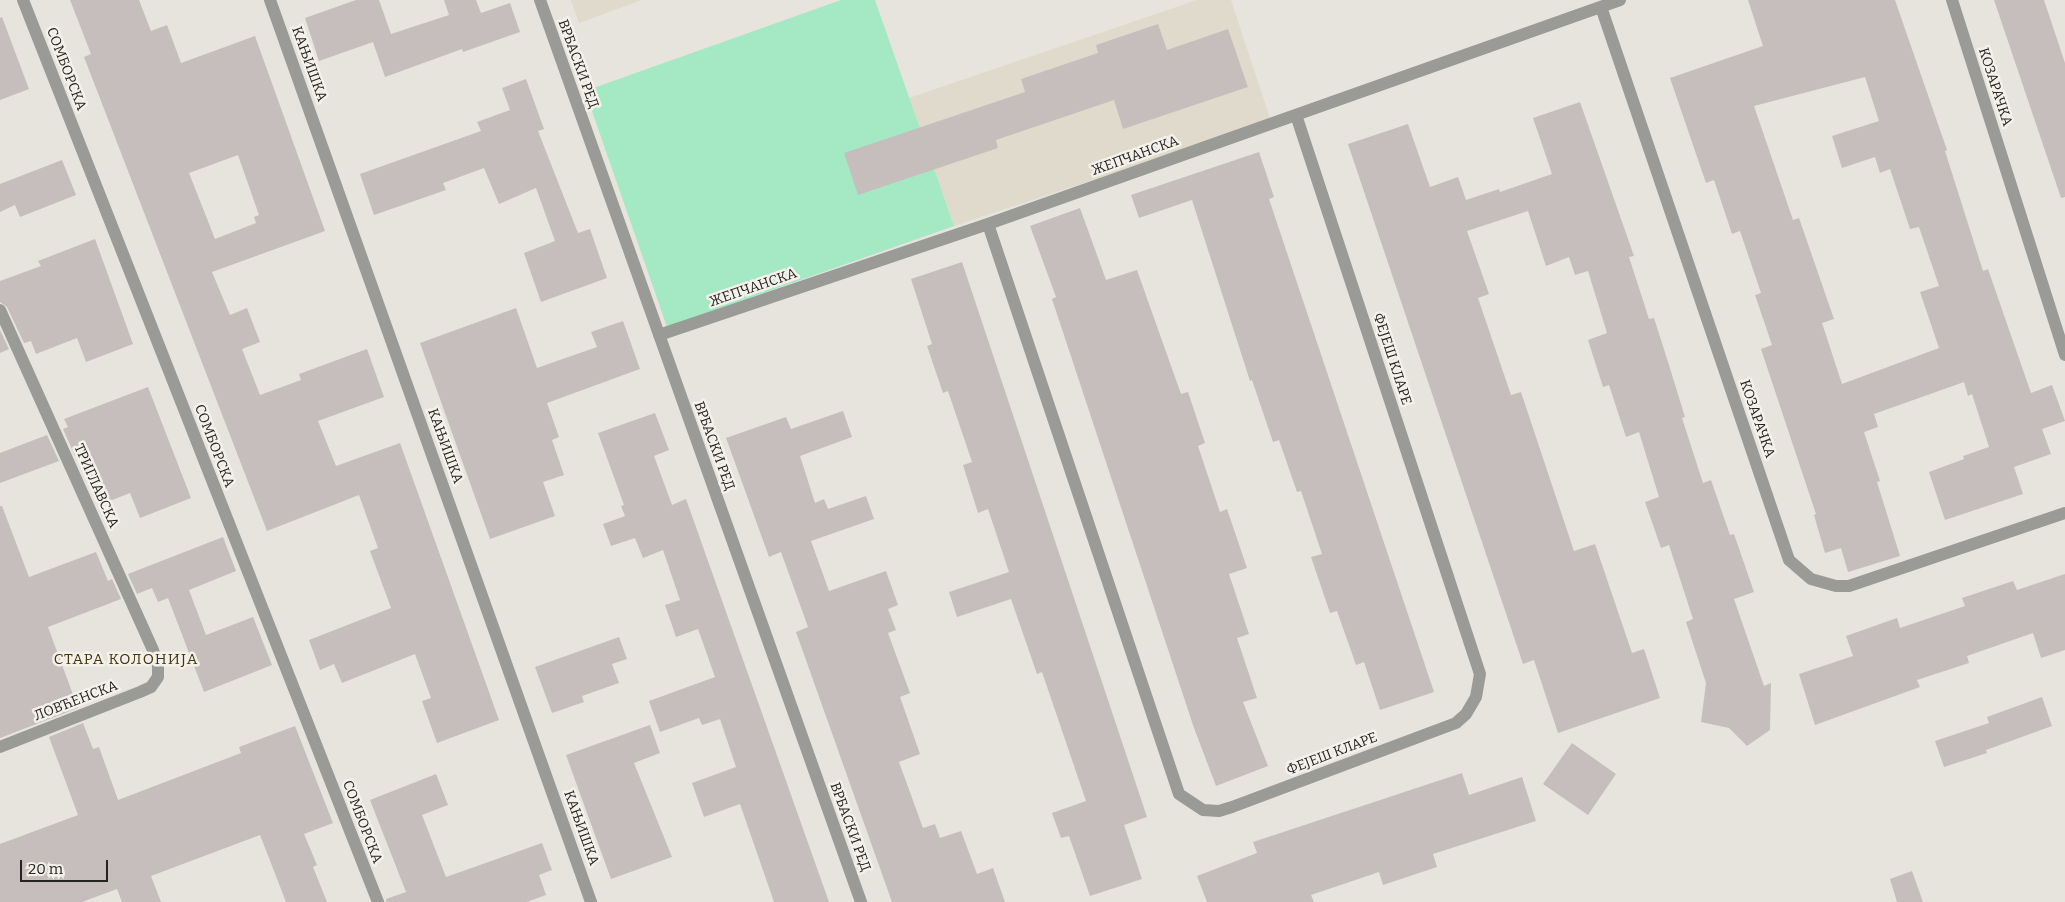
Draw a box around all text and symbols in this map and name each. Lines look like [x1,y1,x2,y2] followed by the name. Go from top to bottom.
[554,17,602,111] street label: ВРБАСКИ РЕД
[288,24,330,104] street label: КАЊИШКА
[42,25,90,113] street label: СОМБОРСКА
[1974,46,2016,128] street label: КОЗАРАЧКА
[1089,132,1181,180] street label: ЖЕПЧАНСКА
[707,265,799,311] street label: ЖЕПЧАНСКА
[1369,311,1415,407] street label: ФЕЈЕШ КЛАРЕ
[1736,378,1778,460] street label: КОЗАРАЧКА
[690,399,738,493] street label: ВРБАСКИ РЕД
[190,402,238,490] street label: СОМБОРСКА
[424,406,466,486] street label: КАЊИШКА
[70,441,122,531] street label: ТРИГЛАВСКА
[52,651,200,669] district label: СТАРА КОЛОНИЈА
[32,677,120,725] street label: ЛОВЋЕНСКА
[1284,729,1380,779] street label: ФЕЈЕШ КЛАРЕ
[338,778,386,866] street label: СОМБОРСКА
[826,780,874,874] street label: ВРБАСКИ РЕД
[560,788,602,868] street label: КАЊИШКА
[22,850,110,882] scale bar
[28,860,63,878] text: 20 m

